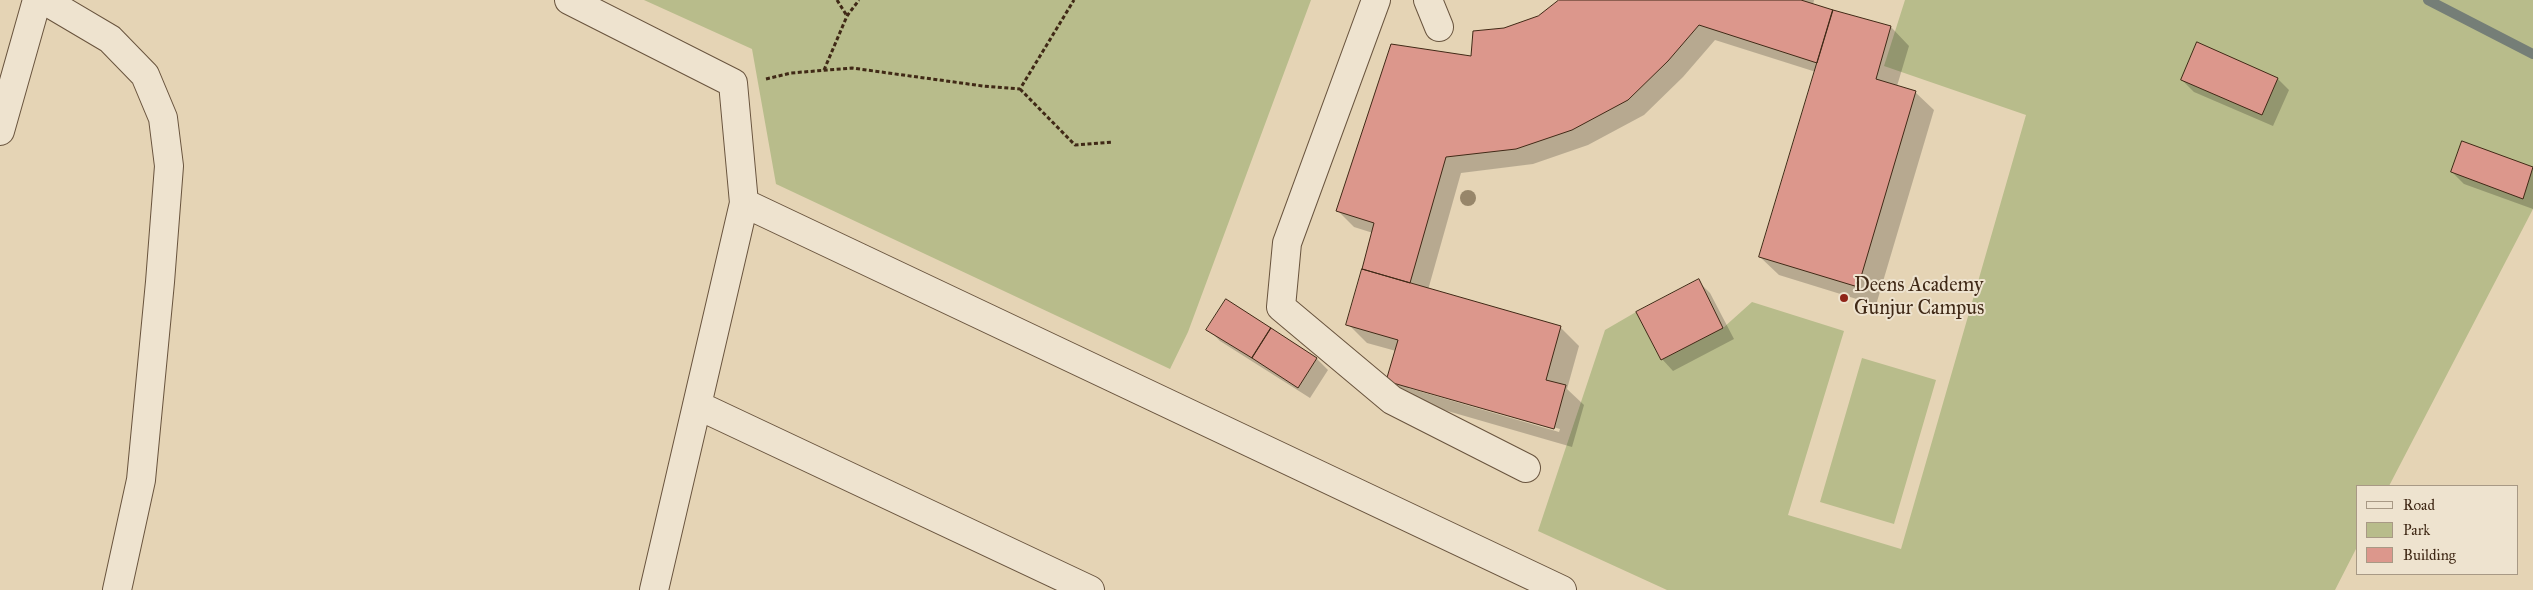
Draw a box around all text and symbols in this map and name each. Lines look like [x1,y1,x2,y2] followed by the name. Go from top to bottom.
[1854,274,1984,321] place label: Deens Academy Gunjur Campus
[1838,292,1850,304] marker: Deens Academy Gunjur Campus
[2356,485,2518,575] legend
[2403,496,2435,514] text: Road
[2403,521,2430,539] text: Park
[2403,546,2456,564] text: Building

